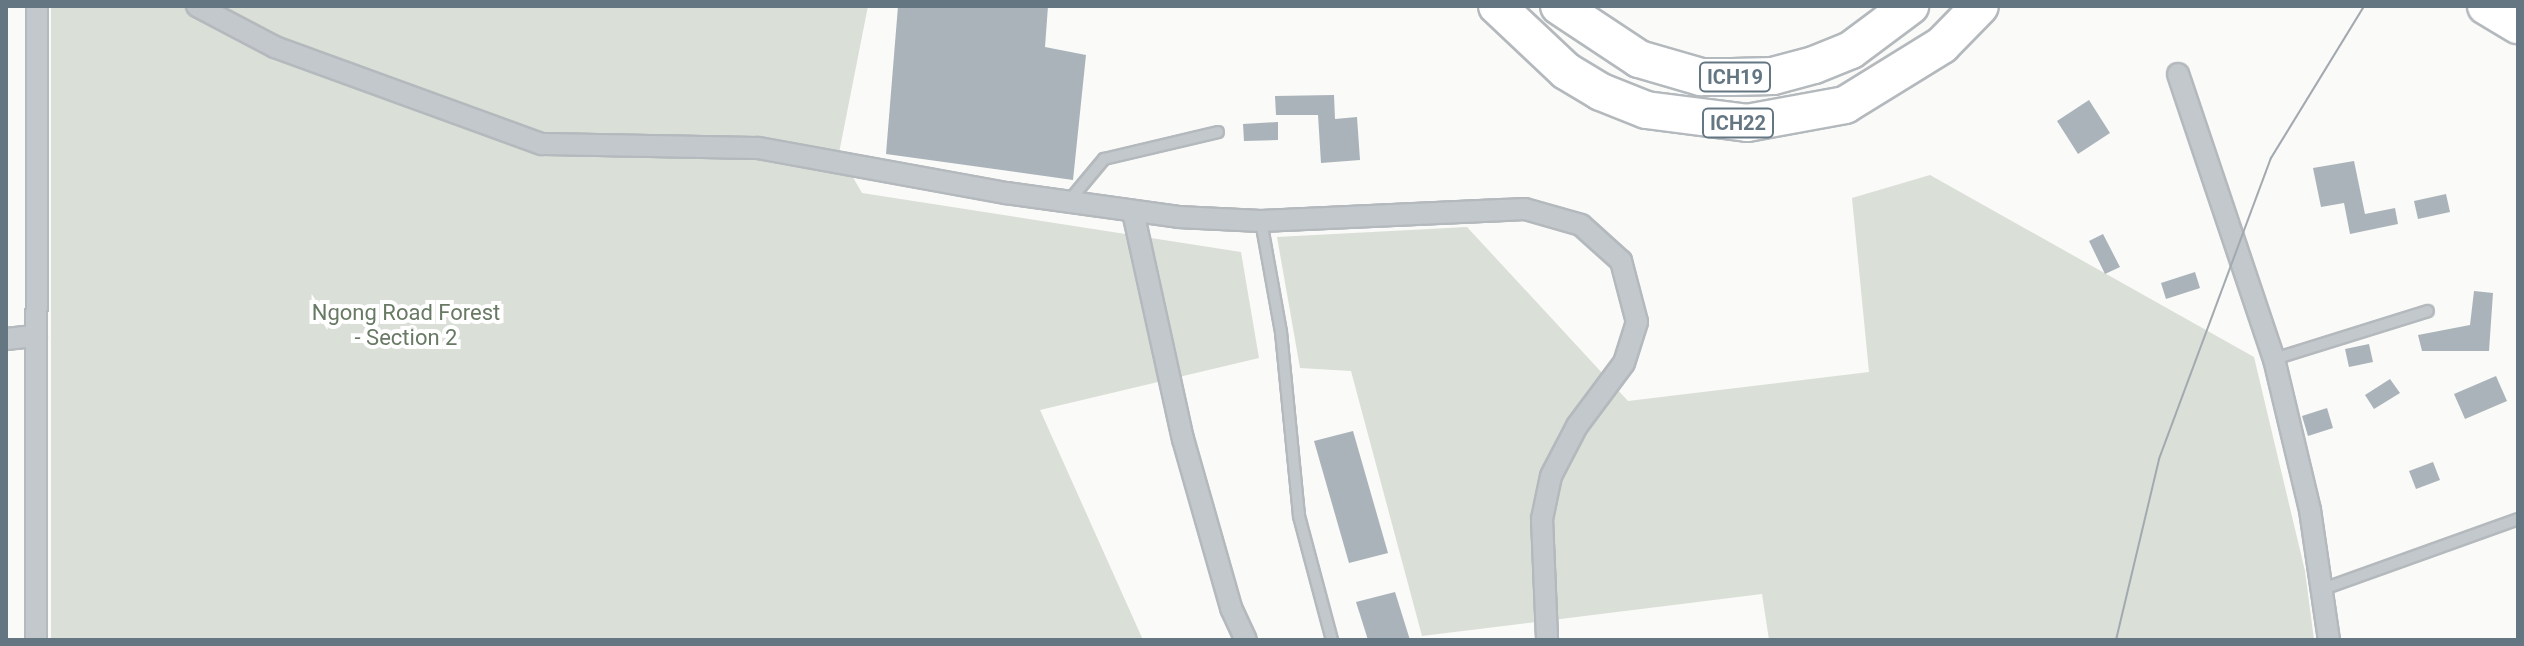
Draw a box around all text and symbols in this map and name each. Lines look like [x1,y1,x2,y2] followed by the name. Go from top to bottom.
[1697,61,1773,93] road number: ICH19
[1700,107,1776,139] road number: ICH22
[312,299,500,350] park label: Ngong Road Forest - Section 2

